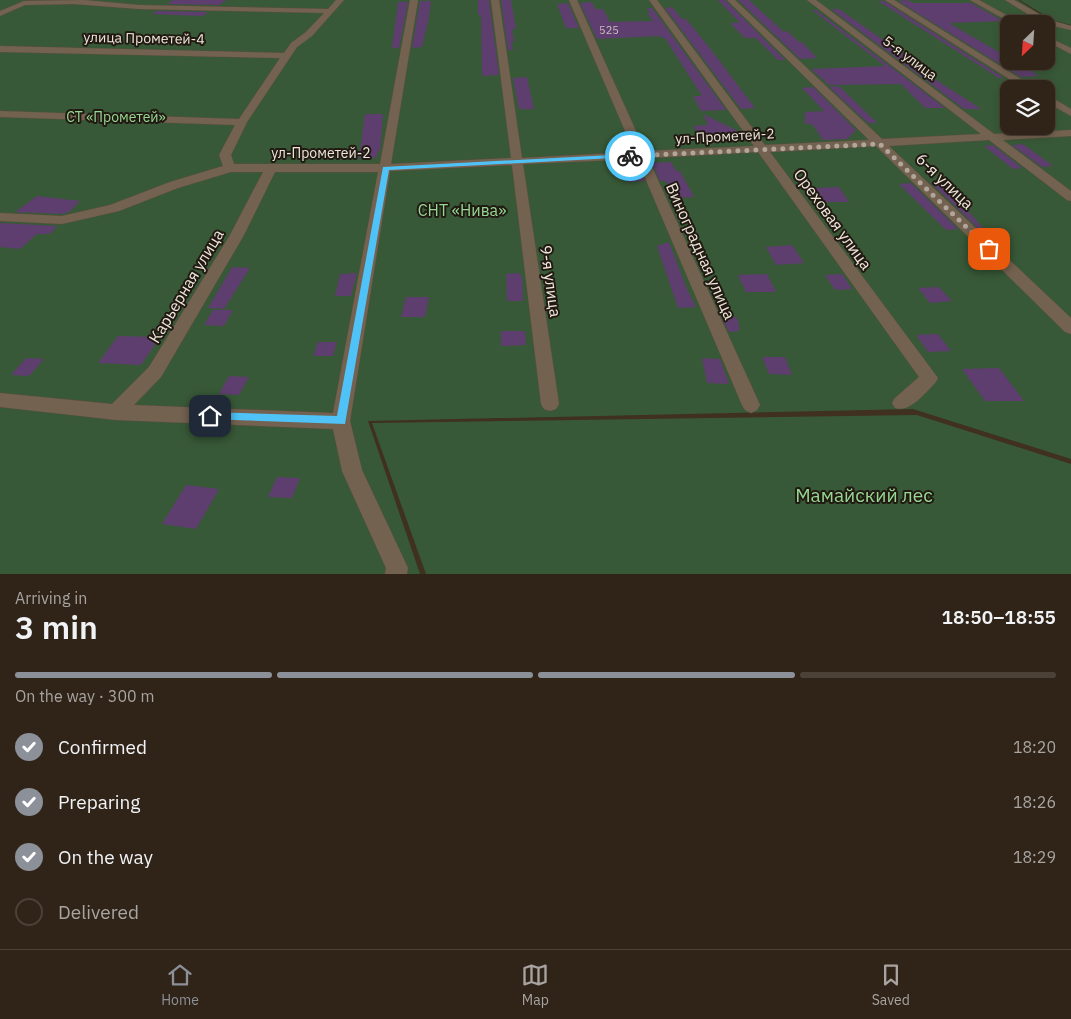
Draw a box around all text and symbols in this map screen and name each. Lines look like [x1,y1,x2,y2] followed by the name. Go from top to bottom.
[1000,15,1055,70] north arrow
[1000,15,1055,135] map controls
[599,23,619,37] house number: 525
[83,28,205,48] street label: улица Прометей-4
[879,32,941,85] street label: 5-я улица
[1000,80,1055,135] button: layers
[66,108,166,126] park label: СТ «Прометей»
[675,124,775,148] street label: ул-Прометей-2
[605,131,655,181] courier
[616,142,644,170] icon: bike
[271,144,371,162] street label: ул-Прометей-2
[912,149,978,214] street label: 6-я улица
[790,165,877,274] street label: Ореховая улица
[662,180,740,323] street label: Виноградная улица
[418,200,506,220] park label: СНТ «Нива»
[144,225,228,347] street label: Карьерная улица
[968,228,1010,270] pin
[975,235,1003,263] icon: bag
[536,244,566,319] street label: 9-я улица
[189,395,231,437] pin
[196,402,224,430] icon: home
[795,483,933,507] park label: Мамайский лес
[15,588,87,608] text: Arriving in
[942,605,1056,629] text: 18:50–18:55
[15,606,98,648] text: 3 min
[15,686,154,706] text: On the way · 300 m
[15,733,43,761] icon: check
[58,735,147,759] text: Confirmed
[1013,737,1056,757] text: 18:20
[15,788,43,816] icon: check
[58,790,140,814] text: Preparing
[1013,792,1056,812] text: 18:26
[15,843,43,871] icon: check
[58,845,153,869] text: On the way
[1013,847,1056,867] text: 18:29
[58,900,139,924] text: Delivered
[161,961,199,1009] tab: Home
[521,961,549,1009] tab: Map
[872,961,910,1009] tab: Saved

